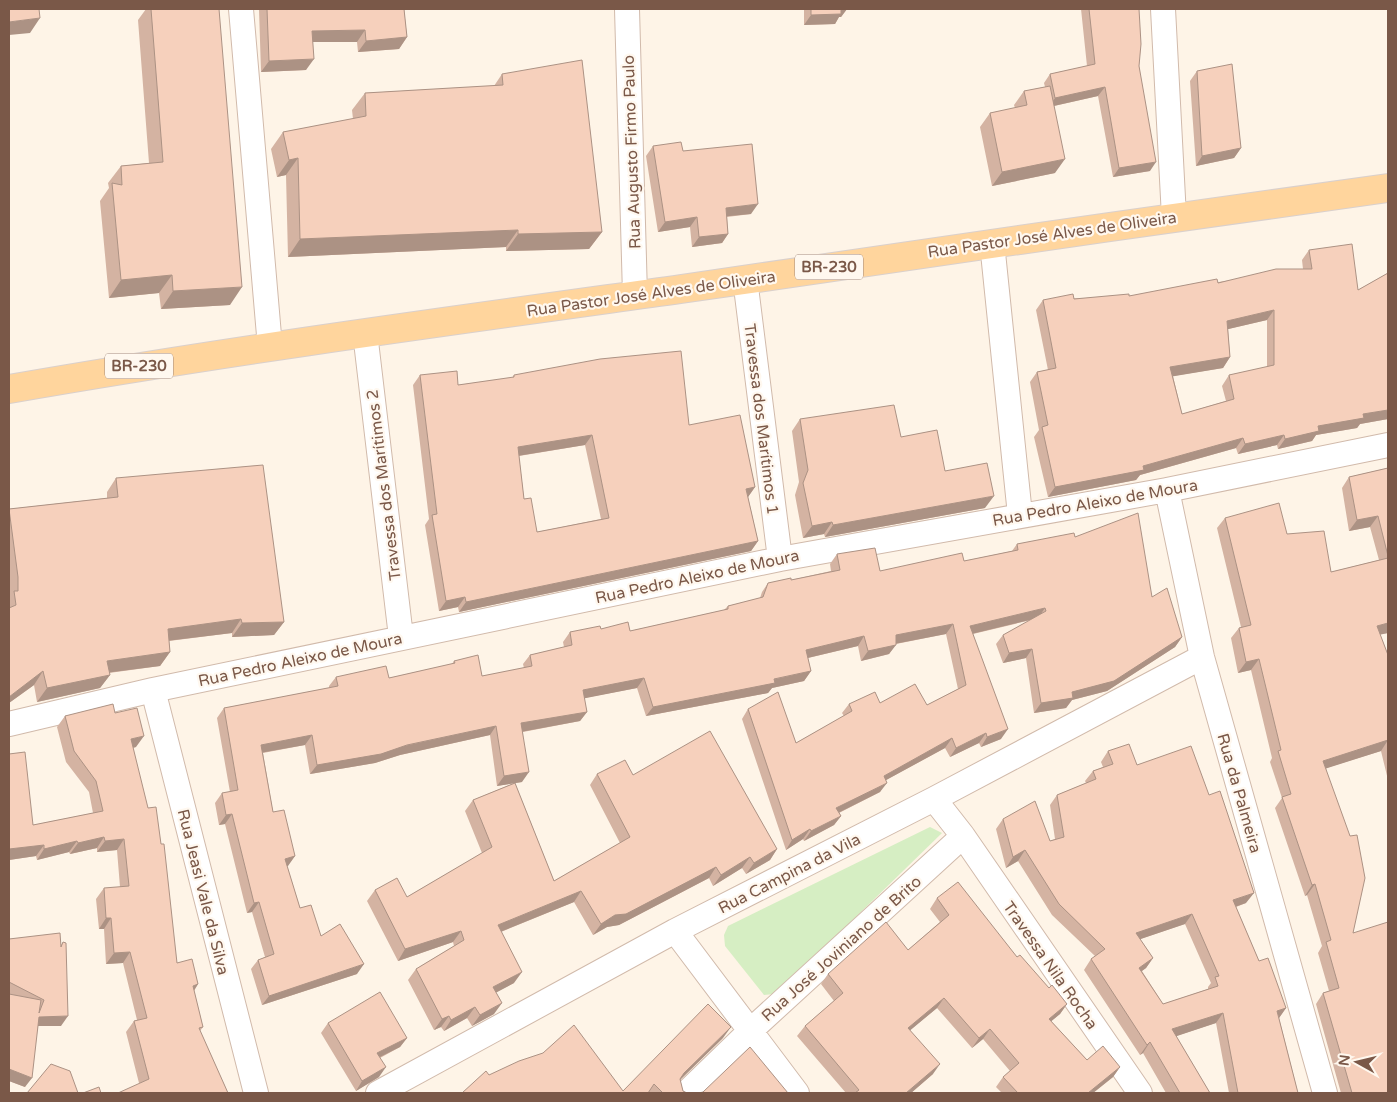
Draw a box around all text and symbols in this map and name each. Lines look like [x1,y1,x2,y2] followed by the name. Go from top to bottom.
[619,55,645,249] street label: Rua Augusto Firmo Paulo
[926,208,1178,262] street label: Rua Pastor José Alves de Oliveira
[795,254,863,280] road number: BR-230
[525,267,777,321] street label: Rua Pastor José Alves de Oliveira
[739,322,783,516] street label: Travessa dos Marítimos 1
[105,354,173,378] road number: BR-230
[362,388,406,582] street label: Travessa dos Marítimos 2
[991,475,1199,531] street label: Rua Pedro Aleixo de Moura
[593,546,801,608] street label: Rua Pedro Aleixo de Moura
[196,629,404,691] street label: Rua Pedro Aleixo de Moura
[1212,731,1266,855] street label: Rua da Palmeira
[173,807,233,977] street label: Rua Jeasi Vale da Silva
[715,829,864,918] street label: Rua Campina da Vila
[758,872,926,1026] street label: Rua José Joviniano de Brito
[998,898,1102,1034] street label: Travessa Nila Rocha
[1332,1037,1382,1087] north arrow
[1335,1054,1354,1067] text: N

